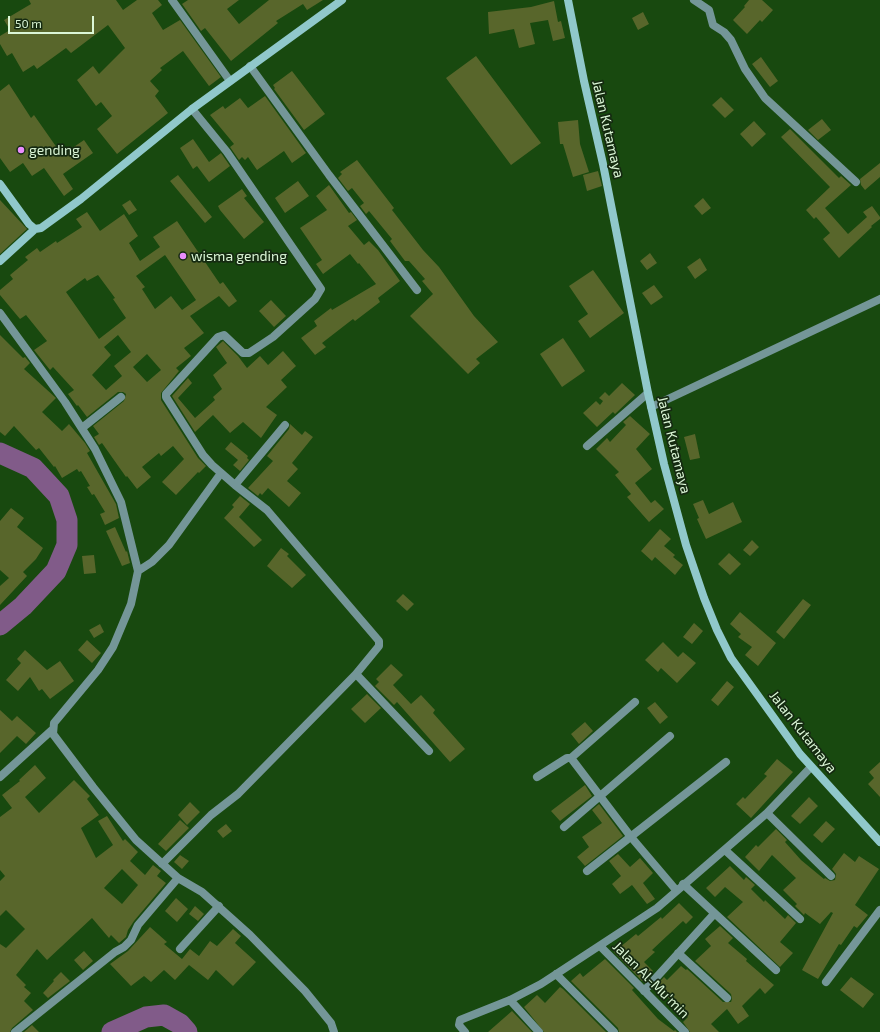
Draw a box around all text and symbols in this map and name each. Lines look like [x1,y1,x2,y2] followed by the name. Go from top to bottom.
[10,8,96,34] scale bar
[15,16,42,30] text: 50 m
[589,79,627,179] street label: Jalan Kutamaya
[29,142,80,158] place label: gending
[16,145,26,155] marker: gending
[191,248,287,264] place label: wisma gending
[178,251,188,261] marker: wisma gending
[654,395,694,495] street label: Jalan Kutamaya
[766,688,840,776] street label: Jalan Kutamaya
[609,938,693,1022] street label: Jalan Al-Mu'min

